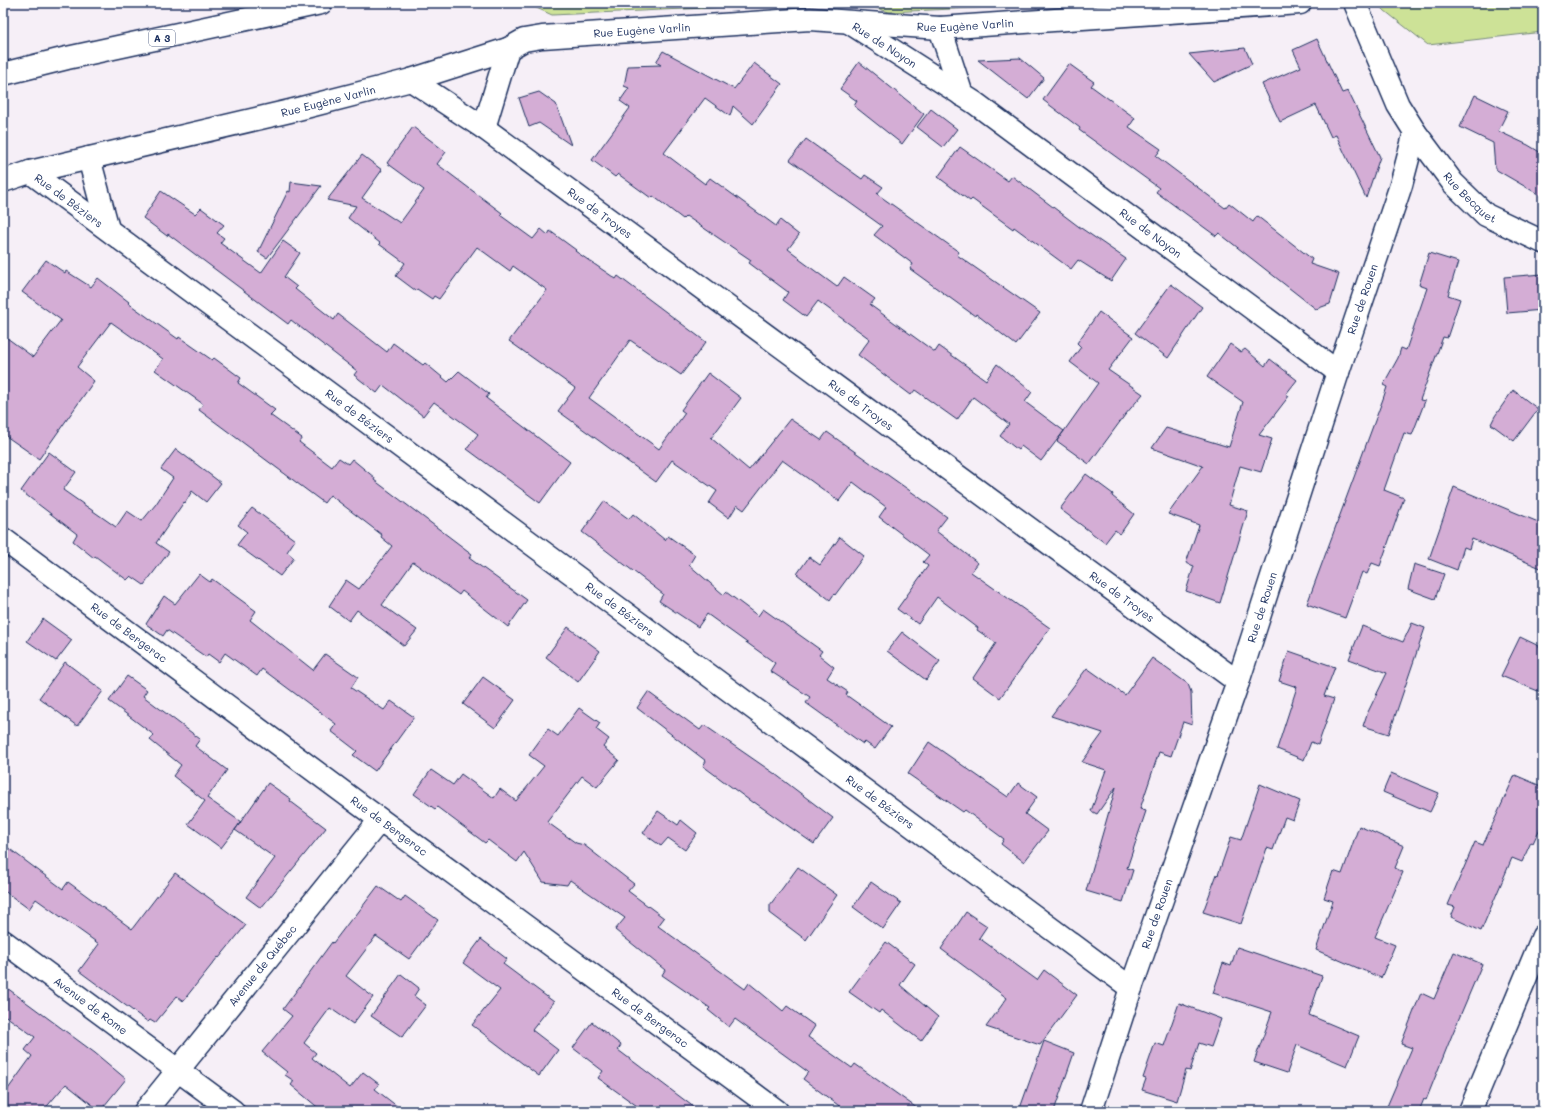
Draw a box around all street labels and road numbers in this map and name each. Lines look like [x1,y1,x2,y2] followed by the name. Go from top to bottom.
[916,15,1014,35] street label: Rue Eugène Varlin
[850,18,920,71] street label: Rue de Noyon
[593,19,691,41] street label: Rue Eugène Varlin
[149,30,175,46] road number: A 3
[279,81,377,120] street label: Rue Eugène Varlin
[1440,169,1499,226] street label: Rue Becquet
[32,170,106,231] street label: Rue de Béziers
[565,184,635,241] street label: Rue de Troyes
[1117,205,1185,261] street label: Rue de Noyon
[1343,262,1381,336] street label: Rue de Rouen
[826,376,897,433] street label: Rue de Troyes
[322,385,397,446] street label: Rue de Béziers
[1087,568,1158,625] street label: Rue de Troyes
[1243,570,1280,644] street label: Rue de Rouen
[583,578,657,639] street label: Rue de Béziers
[88,599,171,666] street label: Rue de Bergerac
[843,771,918,832] street label: Rue de Béziers
[348,792,431,859] street label: Rue de Bergerac
[1137,877,1176,951] street label: Rue de Rouen
[225,921,300,1009] street label: Avenue de Québec
[51,973,131,1038] street label: Avenue de Rome
[609,984,692,1051] street label: Rue de Bergerac

